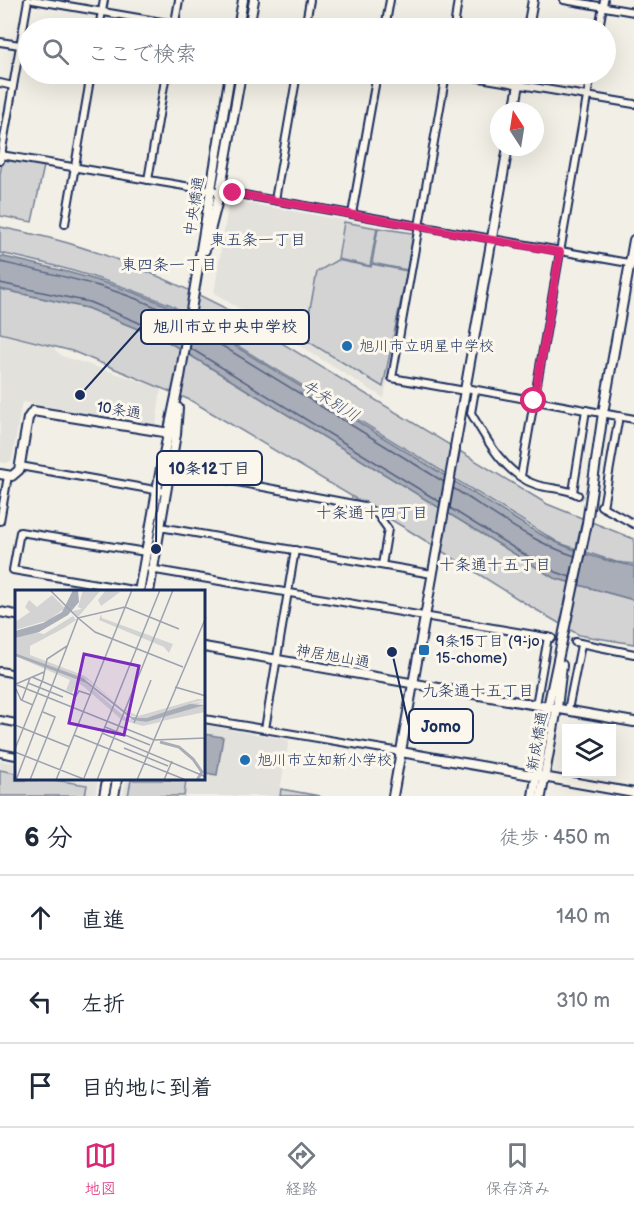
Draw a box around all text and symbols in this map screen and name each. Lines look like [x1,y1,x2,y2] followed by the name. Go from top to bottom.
[18,18,616,84] search box
[39,35,72,68] icon: search
[87,41,197,68] text: ここで検索
[490,102,544,156] north arrow
[180,175,209,237] street label: 中央橋通
[219,179,245,205] route end
[210,231,306,250] district label: 東五条一丁目
[121,256,217,275] district label: 東四条一丁目
[141,310,309,344] callout: 旭川市立中央中学校
[153,318,297,337] text: 旭川市立中央中学校
[359,337,494,356] place label: 旭川市立明星中学校
[340,339,354,353] marker: 旭川市立明星中学校
[298,376,362,426] water label: 牛朱別川
[520,387,546,413] route start
[95,398,142,423] street label: 10条通
[157,451,262,485] callout: 10条12丁目
[168,460,250,479] text: 10条12丁目
[316,504,428,523] district label: 十条通十四丁目
[439,556,551,575] district label: 十条通十五丁目
[15,590,206,781] inset map
[436,632,540,668] place label: 9条15丁目 (9-jo 15-chome)
[294,641,372,672] street label: 神居旭山通
[417,643,431,657] marker: 9条15丁目 (9-jo 15-chome)
[422,682,534,701] district label: 九条通十五丁目
[409,709,473,743] callout: Jomo
[523,710,552,772] street label: 新成橋通
[421,718,461,737] text: Jomo
[562,724,616,778] map controls
[562,724,616,778] button: layers
[257,751,392,770] place label: 旭川市立知新小学校
[238,753,252,767] marker: 旭川市立知新小学校
[24,823,73,854] text: 6 分
[500,826,610,850] text: 徒歩 · 450 m
[24,901,57,934] icon: ahead
[556,905,610,929] text: 140 m
[81,907,125,934] text: 直進
[24,985,57,1018] icon: left
[556,989,610,1013] text: 310 m
[81,991,125,1018] text: 左折
[24,1069,57,1102] icon: arrive
[81,1075,213,1102] text: 目的地に到着
[84,1139,117,1199] tab: 地図
[285,1139,318,1199] tab: 経路
[486,1139,550,1199] tab: 保存済み

